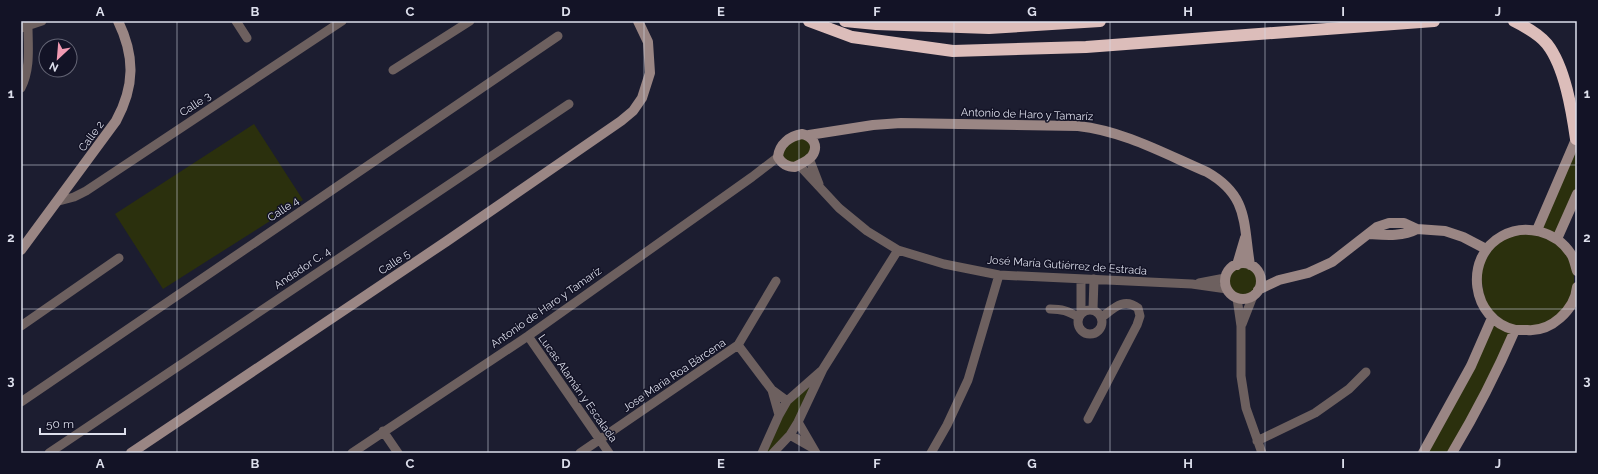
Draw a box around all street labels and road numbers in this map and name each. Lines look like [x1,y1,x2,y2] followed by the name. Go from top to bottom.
[177,89,213,119] street label: Calle 3
[961,106,1094,123] street label: Antonio de Haro y Tamaríz
[76,118,107,154] street label: Calle 2
[265,194,301,225] street label: Calle 4
[272,245,333,292] street label: Andador C. 4
[376,247,412,278] street label: Calle 5
[986,253,1147,278] street label: José María Gutiérrez de Estrada
[488,264,605,351] street label: Antonio de Haro y Tamaríz
[535,332,620,445] street label: Lucas Alamán y Escalada
[620,336,728,415] street label: Jose Maria Roa Bàrcena

